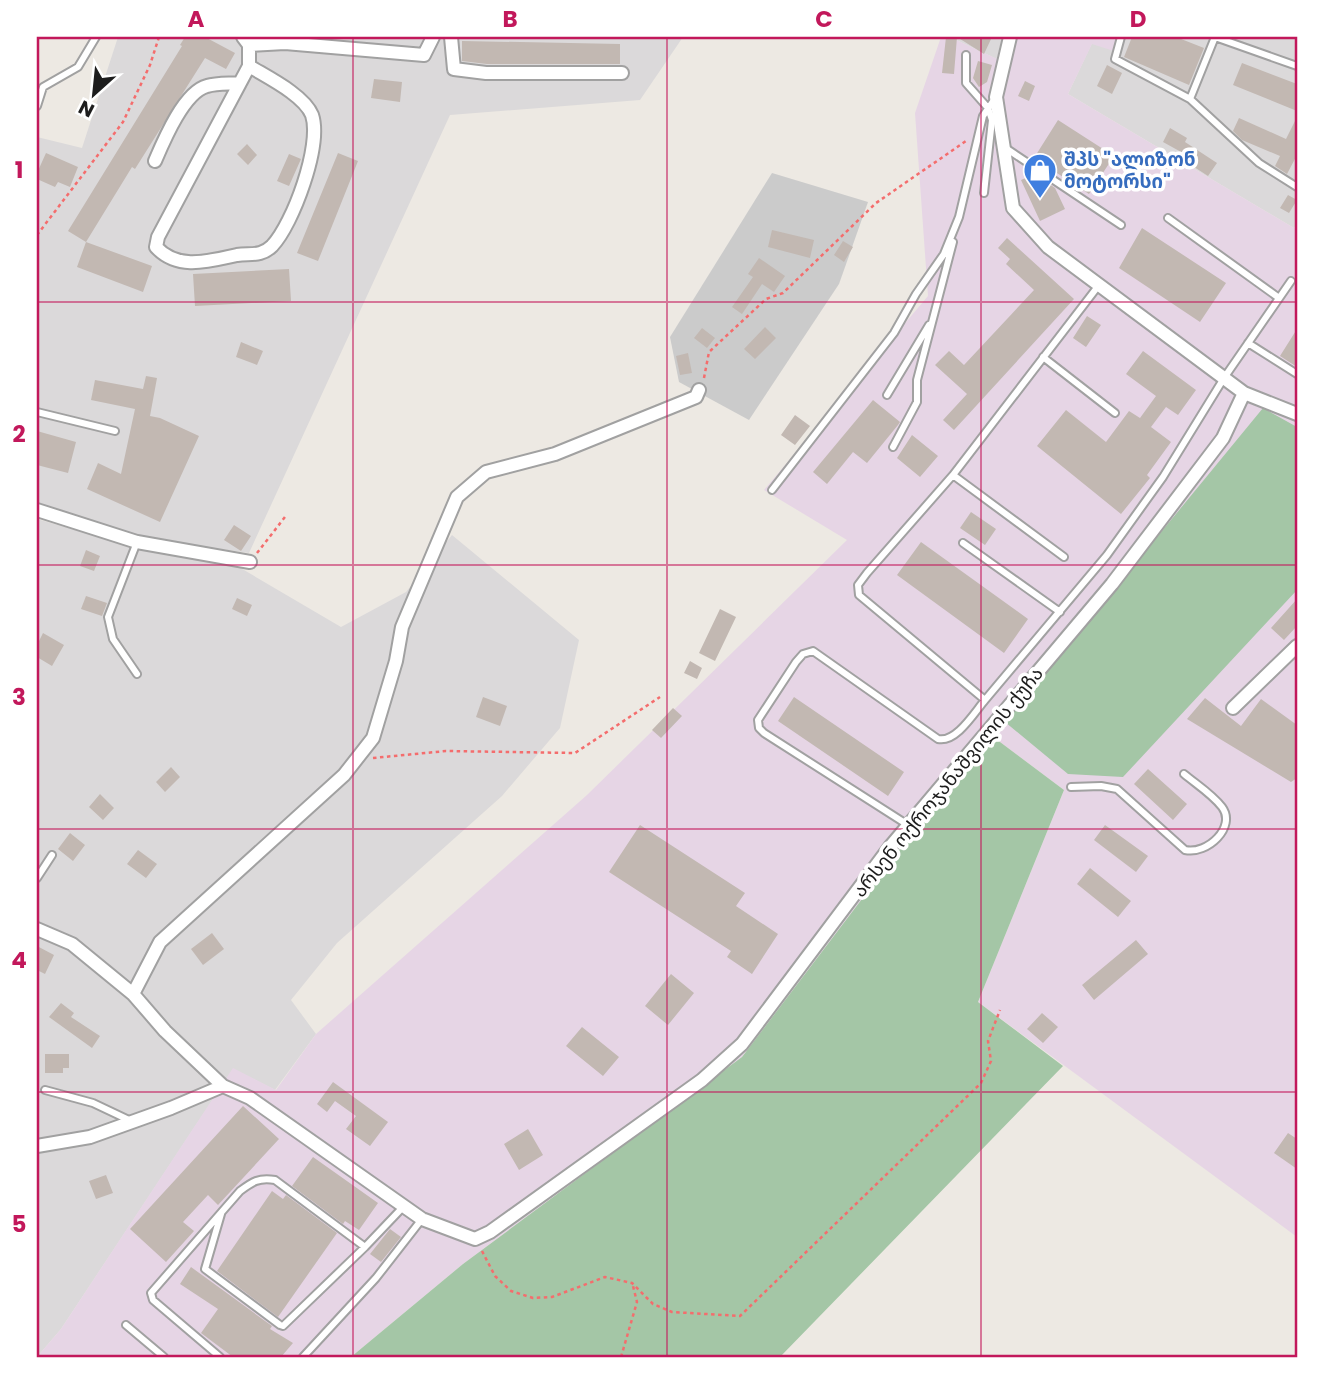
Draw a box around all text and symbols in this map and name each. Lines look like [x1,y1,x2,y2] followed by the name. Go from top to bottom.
[188,3,205,35] text: A
[502,3,518,35] text: B
[815,3,833,35] text: C
[1130,3,1146,35] text: D
[60,60,130,130] north arrow
[74,93,99,124] text: N
[1064,146,1196,195] place label: შპს "ალიზონ მოტორსი"
[1021,151,1059,200] shop icon: შპს "ალიზონ მოტორსი"
[15,154,23,186] text: 1
[12,418,26,450] text: 2
[846,661,1050,903] street label: არსენ ოქროჯანაშვილის ქუჩა
[12,681,26,713] text: 3
[11,944,27,976] text: 4
[12,1208,26,1240] text: 5

